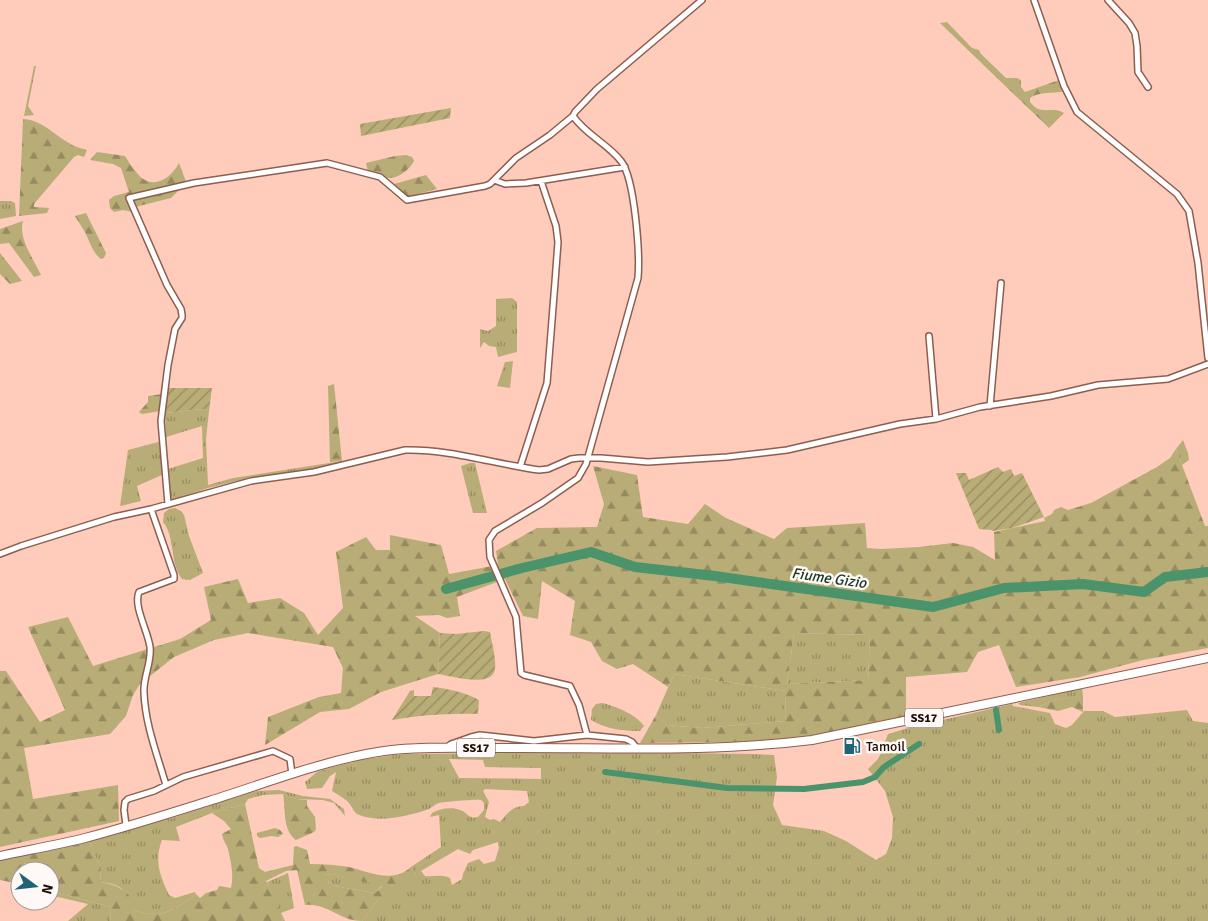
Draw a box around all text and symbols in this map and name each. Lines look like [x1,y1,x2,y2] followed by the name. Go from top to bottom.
[791,564,869,592] water label: Fiume Gizio
[905,708,943,728] road number: SS17
[842,736,862,756] fuel station icon: Tamoil
[457,738,495,758] road number: SS17
[866,738,905,755] place label: Tamoil
[10,861,60,911] north arrow
[38,882,57,896] text: N

